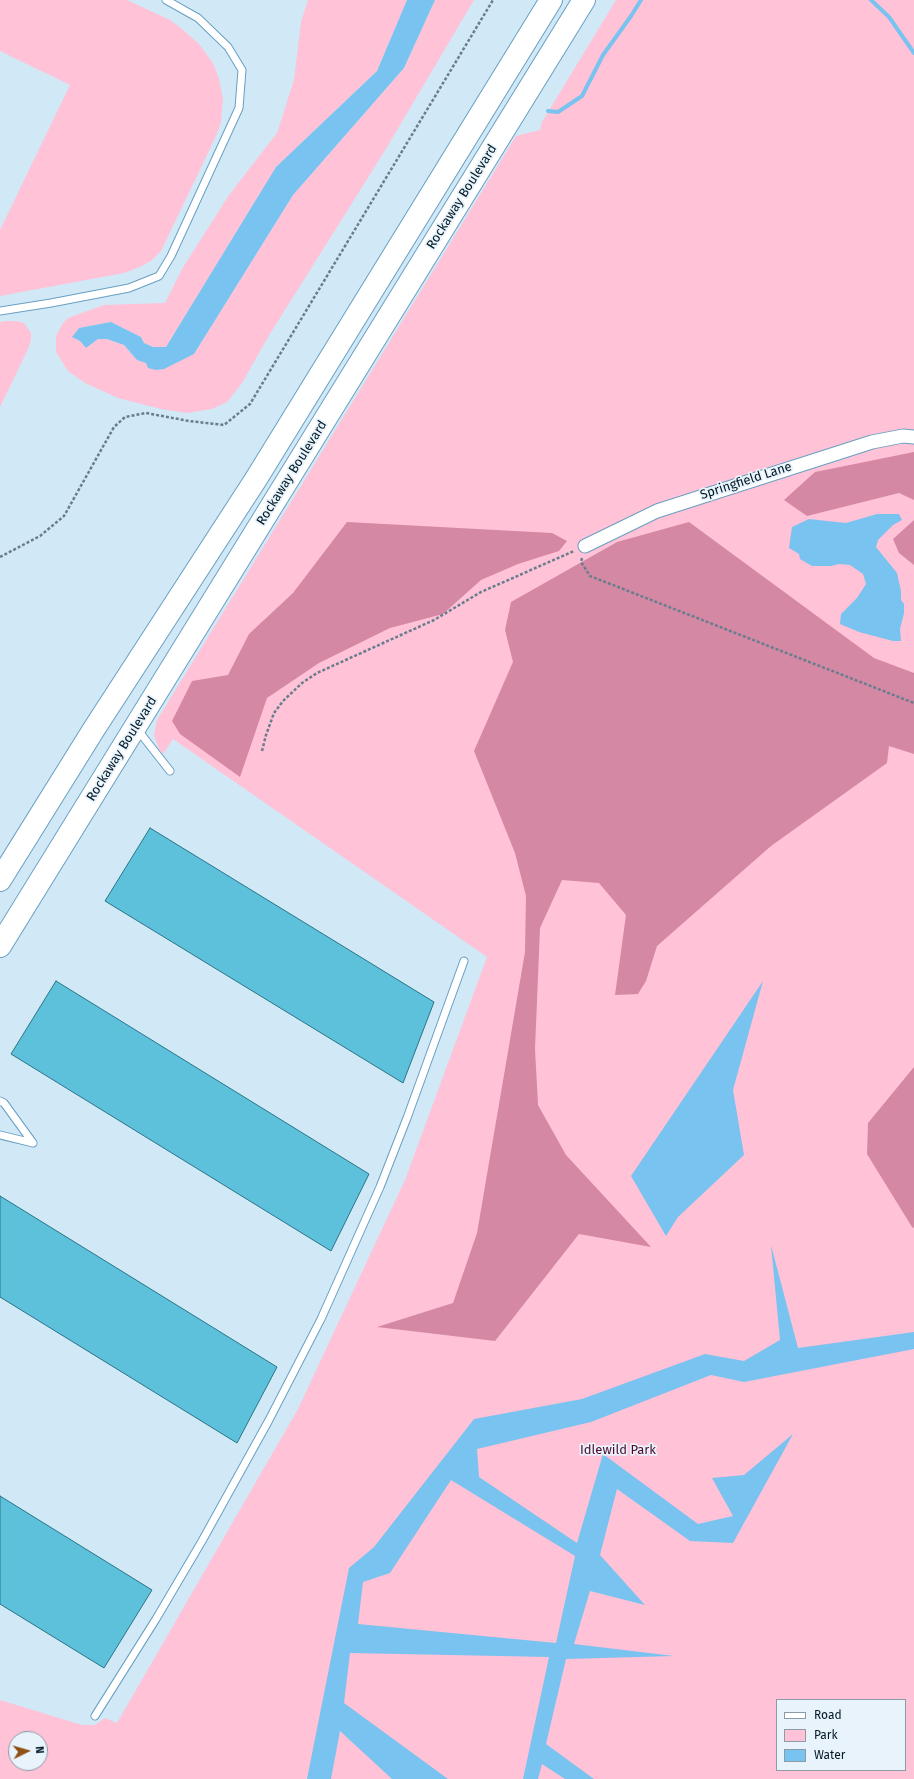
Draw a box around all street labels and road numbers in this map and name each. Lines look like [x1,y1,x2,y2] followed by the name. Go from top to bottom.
[424,142,500,252] street label: Rockaway Boulevard
[254,418,330,528] street label: Rockaway Boulevard
[698,459,794,503] street label: Springfield Lane
[84,694,160,804] street label: Rockaway Boulevard

